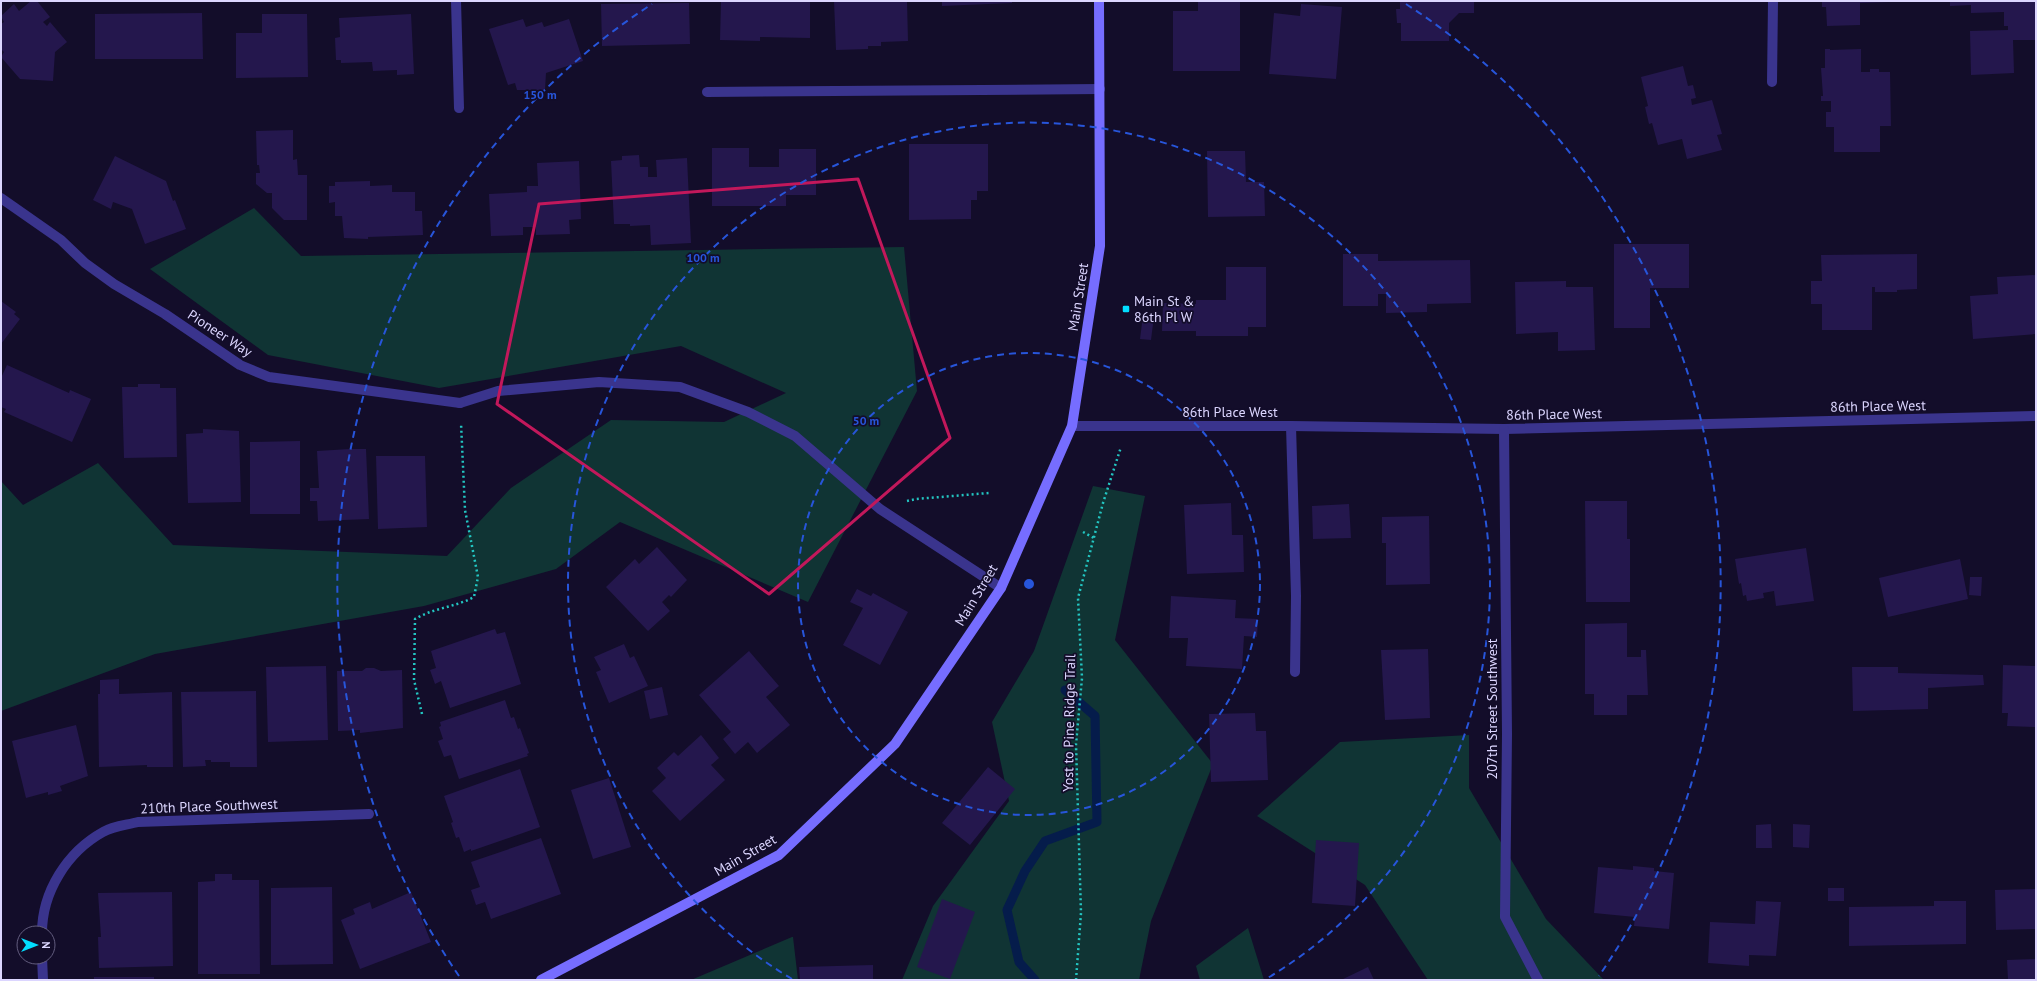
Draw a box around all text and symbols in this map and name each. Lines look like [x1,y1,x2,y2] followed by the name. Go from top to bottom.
[523,87,557,102] text: 150 m
[686,250,720,265] text: 100 m
[1064,261,1092,332] street label: Main Street
[1134,292,1194,326] place label: Main St & 86th Pl W
[1121,304,1131,314] marker: Main St & 86th Pl W
[184,305,256,361] street label: Pioneer Way
[1830,396,1926,416] street label: 86th Place West
[1182,403,1278,421] street label: 86th Place West
[1506,404,1602,424] street label: 86th Place West
[853,413,879,428] text: 50 m
[951,561,1002,629] street label: Main Street
[1022,577,1036,591] centre of rings
[1483,638,1501,779] street label: 207th Street Southwest
[1059,654,1079,792] street label: Yost to Pine Ridge Trail
[140,795,278,817] street label: 210th Place Southwest
[711,830,780,880] street label: Main Street
[16,925,56,965] north arrow
[39,941,53,949] text: N

